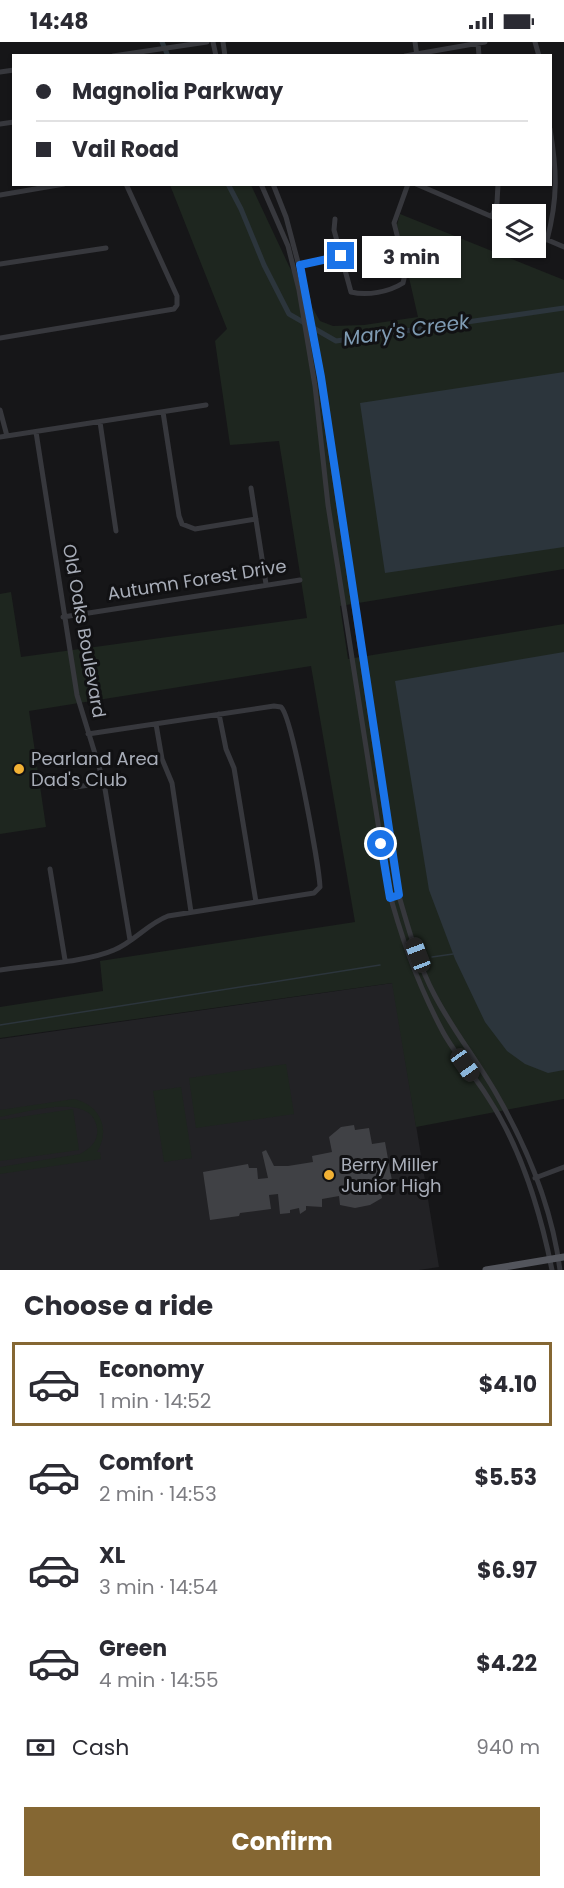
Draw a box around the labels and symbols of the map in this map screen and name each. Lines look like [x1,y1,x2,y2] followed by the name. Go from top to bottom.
[362,235,461,277] callout: 3 min
[327,242,354,269] route end
[341,307,473,353] water label: Mary's Creek
[57,542,112,720] street label: Old Oaks Boulevard
[106,553,288,606] street label: Autumn Forest Drive
[31,746,159,792] place label: Pearland Area Dad's Club
[12,762,26,776] marker: Pearland Area Dad's Club
[367,830,394,857] route start
[403,935,433,975] car
[447,1045,483,1085] car
[341,1152,442,1198] place label: Berry Miller Junior High
[322,1168,336,1182] marker: Berry Miller Junior High

